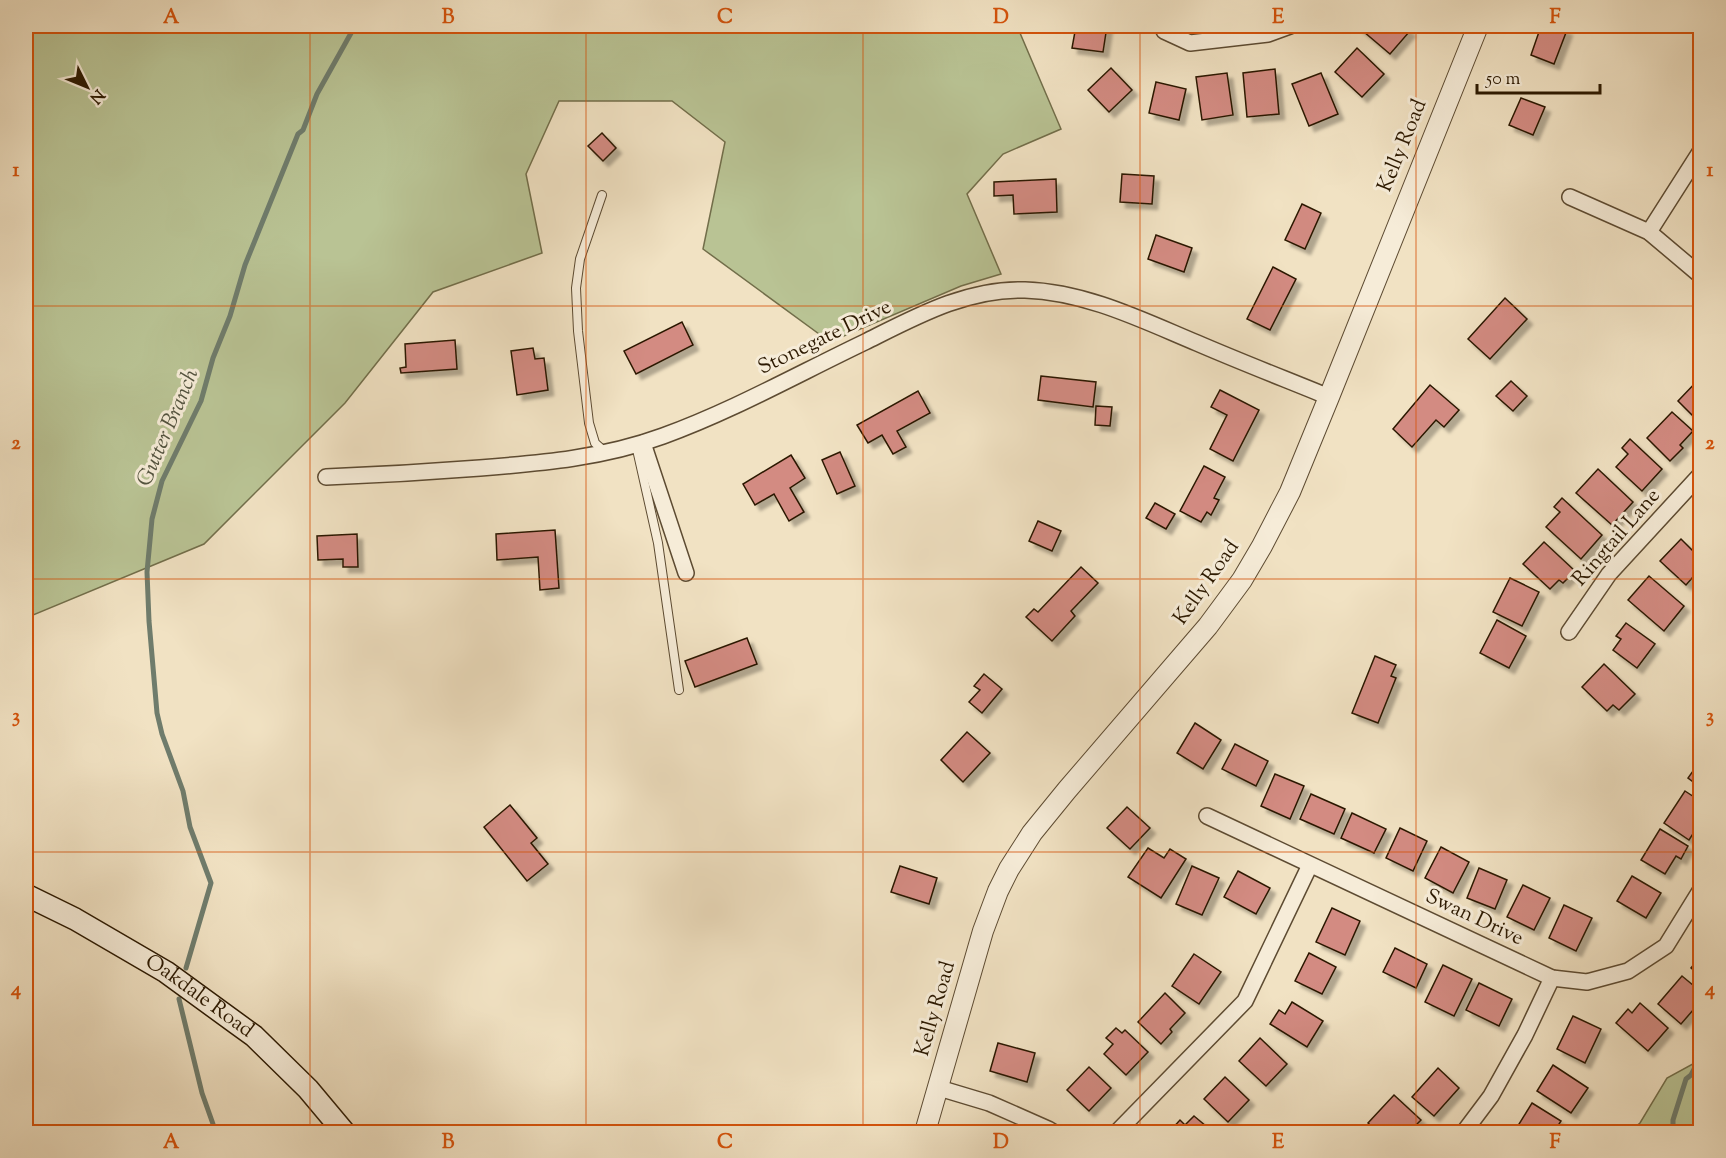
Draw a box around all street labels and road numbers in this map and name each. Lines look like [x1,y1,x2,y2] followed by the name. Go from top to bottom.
[1371,95,1435,197] street label: Kelly Road
[753,293,897,383] street label: Stonegate Drive
[1566,483,1668,593] street label: Ringtail Lane
[1167,534,1247,632] street label: Kelly Road
[1420,882,1528,954] street label: Swan Drive
[139,948,260,1046] street label: Oakdale Road
[908,958,964,1060] street label: Kelly Road

